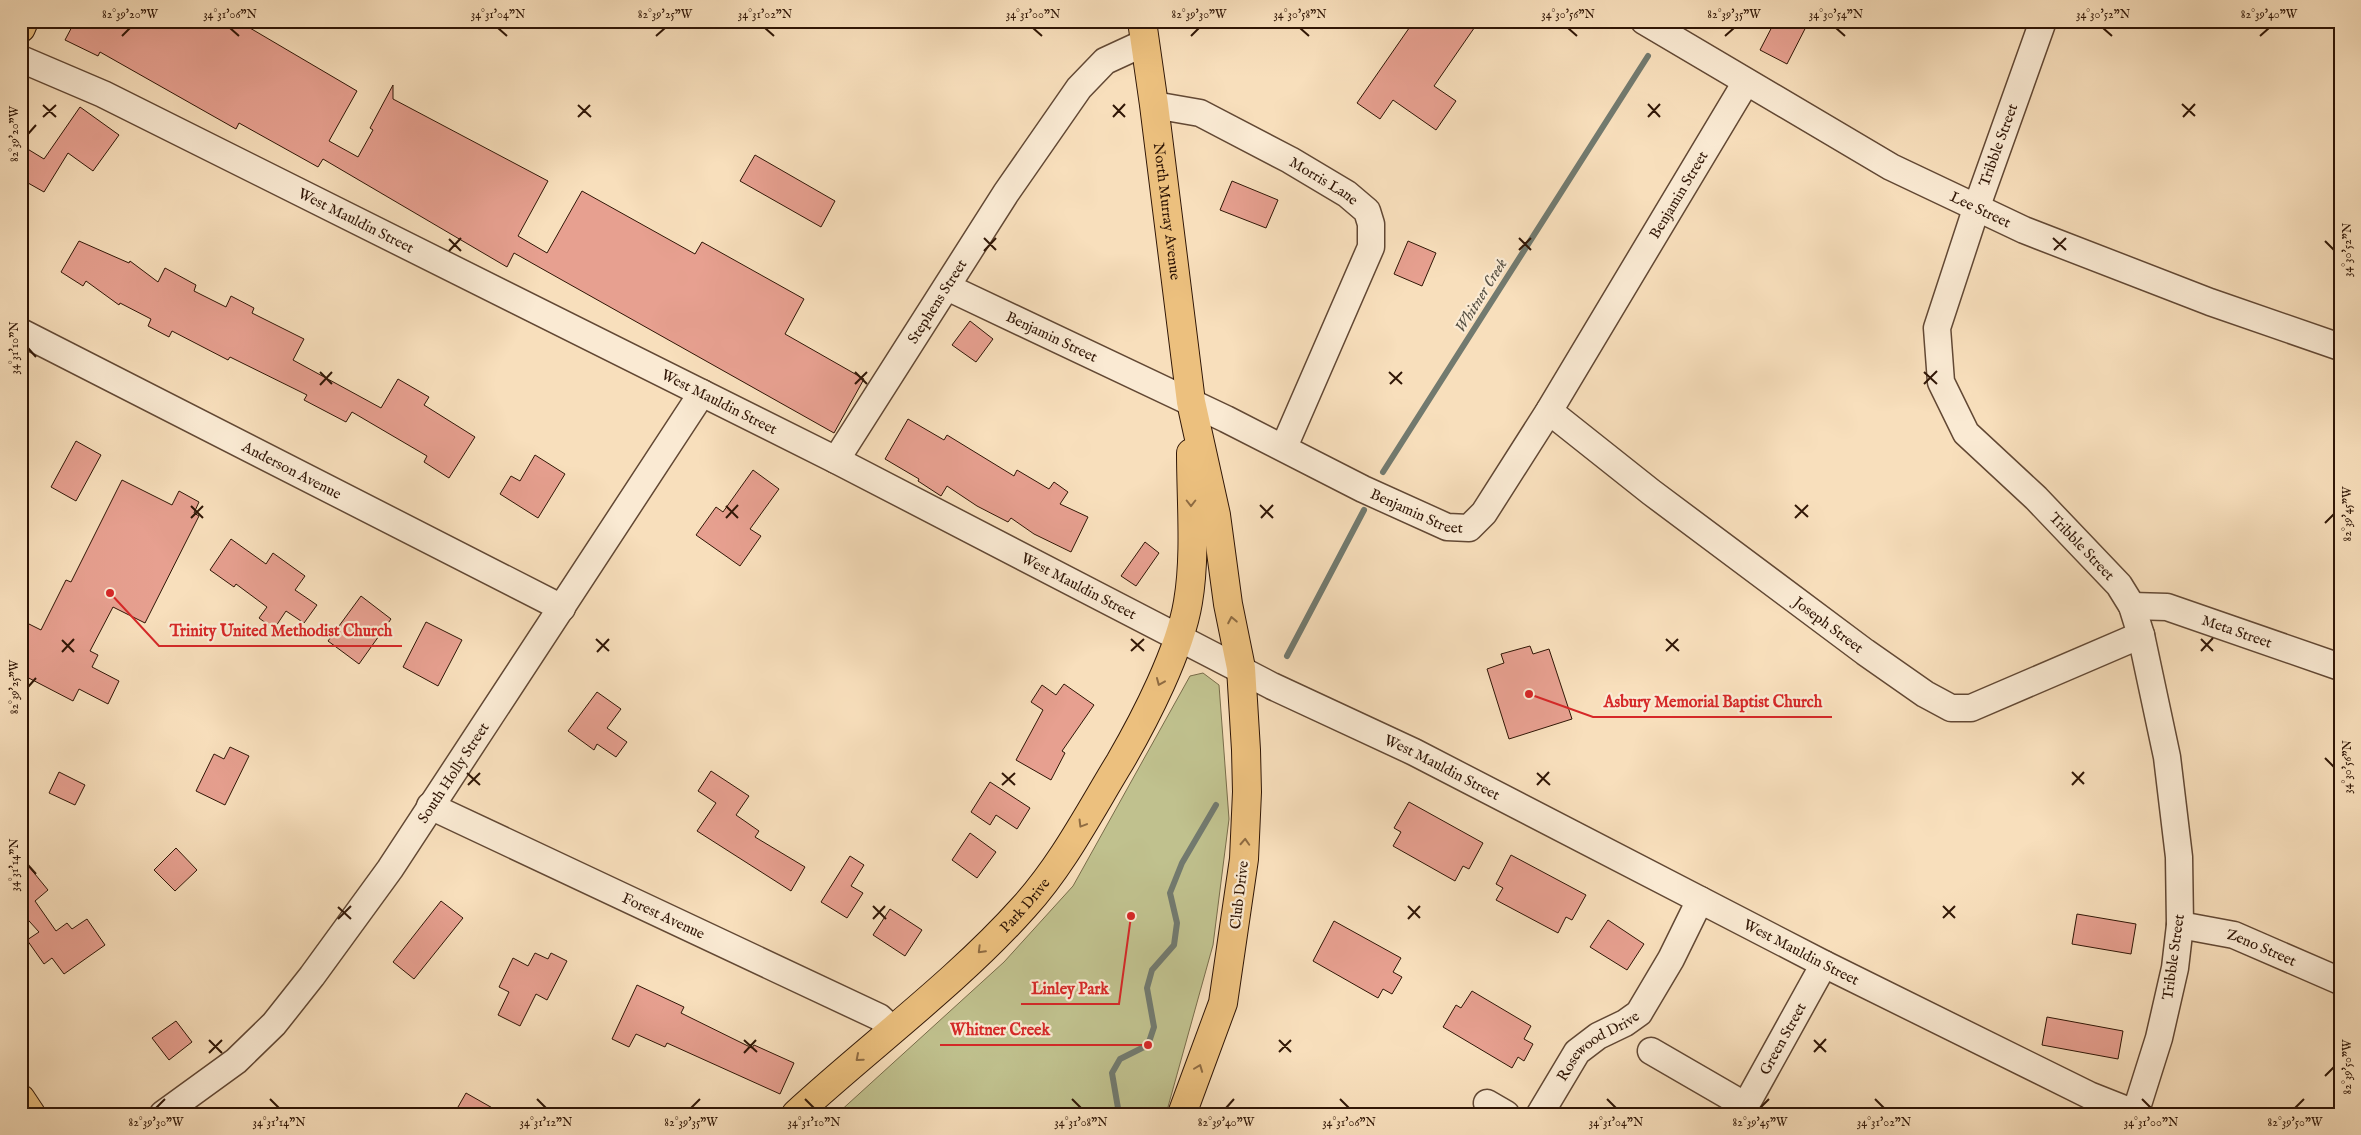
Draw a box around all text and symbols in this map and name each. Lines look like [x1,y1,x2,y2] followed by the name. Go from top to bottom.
[102,7,159,22] text: 82°39'20"W
[203,7,257,22] text: 34°31'06"N
[471,7,526,22] text: 34°31'04"N
[638,7,693,22] text: 82°39'25"W
[738,7,793,22] text: 34°31'02"N
[1006,7,1061,22] text: 34°31'00"N
[1172,7,1227,22] text: 82°39'30"W
[1273,7,1327,22] text: 34°30'58"N
[1541,7,1595,22] text: 34°30'56"N
[1707,7,1761,22] text: 82°39'35"W
[1809,7,1864,22] text: 34°30'54"N
[2076,7,2131,22] text: 34°30'52"N
[2241,7,2298,22] text: 82°39'40"W
[1975,101,2022,189] street label: Tribble Street
[7,105,22,162] text: 82°39'20"W
[1149,142,1185,281] street label: North Murray Avenue
[1645,148,1713,242] street label: Benjamin Street
[1286,153,1362,210] street label: Morris Lane
[295,184,417,258] street label: West Mauldin Street
[1947,187,2014,232] street label: Lee Street
[2340,222,2355,277] text: 34°30'52"N
[1451,255,1513,337] water label: Whitner Creek
[903,256,971,348] street label: Stephens Street
[1003,307,1100,367] street label: Benjamin Street
[7,321,22,375] text: 34°31'10"N
[658,365,780,439] street label: West Mauldin Street
[238,437,345,504] street label: Anderson Avenue
[1367,485,1463,538] street label: Benjamin Street
[2340,486,2355,541] text: 82°39'45"W
[1186,500,1196,507] one-way arrow
[2045,509,2119,585] street label: Tribble Street
[1018,549,1139,624] street label: West Mauldin Street
[1788,592,1867,658] street label: Joseph Street
[2199,611,2274,653] street label: Meta Street
[159,615,402,646] callout: Trinity United Methodist Church
[1227,616,1237,625] one-way arrow
[169,622,393,642] text: Trinity United Methodist Church
[7,659,22,714] text: 82°39'25"W
[1155,677,1166,686] one-way arrow
[1593,686,1832,717] callout: Asbury Memorial Baptist Church
[1603,693,1823,713] text: Asbury Memorial Baptist Church
[414,719,493,827] street label: South Holly Street
[1381,730,1503,805] street label: West Mauldin Street
[2340,740,2355,794] text: 34°30'56"N
[1078,819,1088,828] one-way arrow
[1239,837,1250,845] one-way arrow
[7,838,22,892] text: 34°31'14"N
[1226,860,1253,930] street label: Club Drive
[996,874,1054,937] street label: Park Drive
[619,889,708,944] street label: Forest Avenue
[2158,913,2189,1001] street label: Tribble Street
[1740,915,1862,990] street label: West Mauldin Street
[2225,925,2299,971] street label: Zeno Street
[977,944,986,953] one-way arrow
[1021,973,1119,1004] callout: Linley Park
[1031,980,1109,1000] text: Linley Park
[1755,999,1811,1079] street label: Green Street
[1553,1007,1643,1085] street label: Rosewood Drive
[940,1014,1060,1045] callout: Whitner Creek
[949,1021,1050,1041] text: Whitner Creek
[2340,1039,2355,1094] text: 82°39'50"W
[856,1052,865,1061] one-way arrow
[1194,1065,1204,1073] one-way arrow
[129,1115,184,1130] text: 82°39'30"W
[252,1115,306,1130] text: 34°31'14"N
[520,1115,573,1130] text: 34°31'12"N
[664,1115,718,1130] text: 82°39'35"W
[787,1115,841,1130] text: 34°31'10"N
[1054,1115,1108,1130] text: 34°31'08"N
[1198,1115,1255,1130] text: 82°39'40"W
[1322,1115,1376,1130] text: 34°31'06"N
[1589,1115,1644,1130] text: 34°31'04"N
[1733,1115,1788,1130] text: 82°39'45"W
[1857,1115,1912,1130] text: 34°31'02"N
[2124,1115,2179,1130] text: 34°31'00"N
[2268,1115,2323,1130] text: 82°39'50"W

